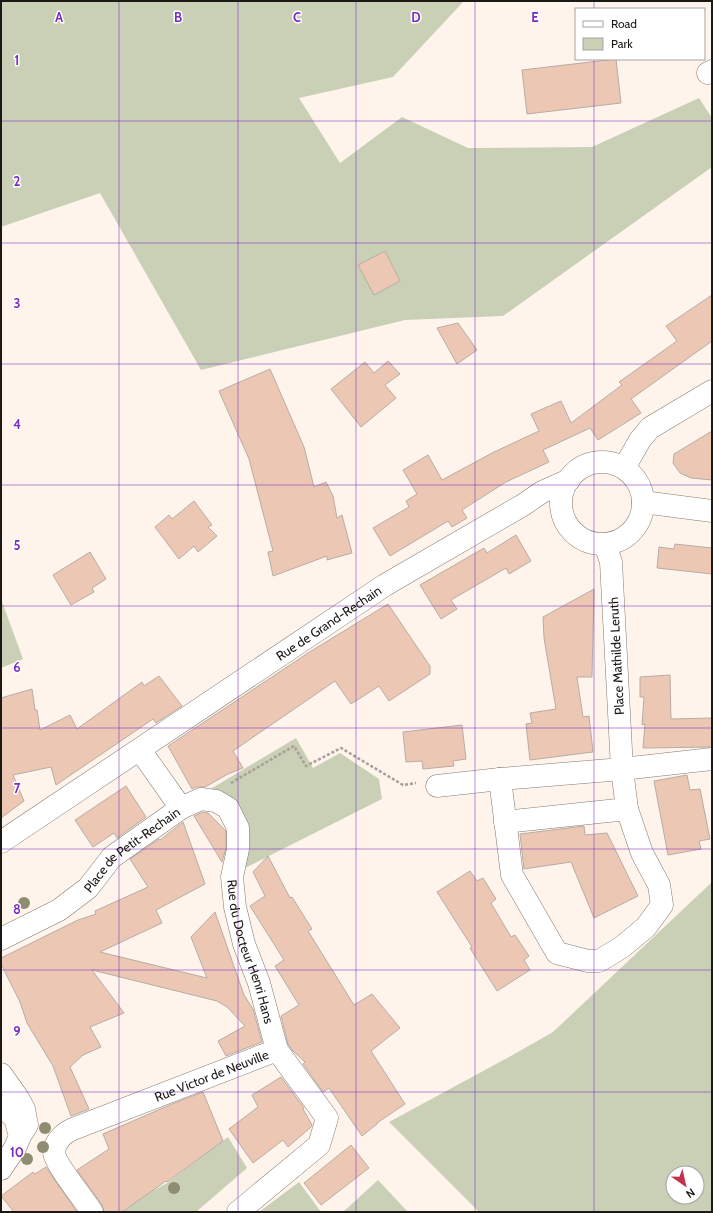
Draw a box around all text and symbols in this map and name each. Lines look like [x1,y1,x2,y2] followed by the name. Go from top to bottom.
[575,8,705,60] legend
[55,9,64,25] text: A
[174,9,182,25] text: B
[293,9,301,25] text: C
[411,9,421,25] text: D
[531,9,539,25] text: E
[611,16,637,31] text: Road
[611,36,633,51] text: Park
[15,52,19,68] text: 1
[14,173,21,189] text: 2
[13,295,21,311] text: 3
[13,416,21,432] text: 4
[14,537,21,553] text: 5
[273,582,384,664] street label: Rue de Grand-Rechain
[605,597,627,715] street label: Place Mathilde Leruth
[13,659,21,675] text: 6
[14,780,21,796] text: 7
[80,803,183,895] street label: Place de Petit-Rechain
[224,879,278,1026] street label: Rue du Docteur Henri Hans
[13,901,21,917] text: 8
[13,1023,21,1039] text: 9
[152,1046,271,1105] street label: Rue Victor de Neuville
[10,1144,24,1160] text: 10
[665,1165,705,1205] north arrow
[683,1185,698,1201] text: N

